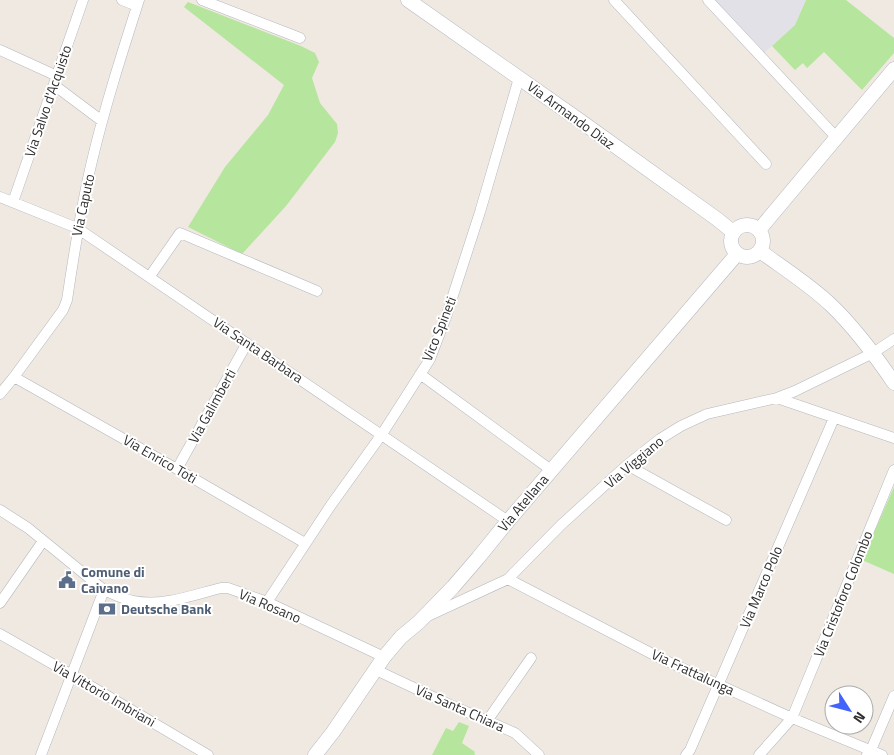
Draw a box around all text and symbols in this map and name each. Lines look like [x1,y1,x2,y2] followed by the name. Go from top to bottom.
[19,42,76,160] street label: Via Salvo d'Acquisto
[523,76,620,154] street label: Via Armando Diaz
[66,172,99,238] street label: Via Caputo
[416,293,461,364] street label: Vico Spineti
[209,311,308,388] street label: Via Santa Barbara
[182,365,241,447] street label: Via Galimberti
[119,429,201,488] street label: Via Enrico Toti
[599,430,668,493] street label: Via Viggiano
[492,469,553,536] street label: Via Atellana
[808,527,877,660] street label: Via Cristoforo Colombo
[734,542,787,631] street label: Via Marco Polo
[81,561,145,598] place label: Comune di Caivano
[57,570,77,590] public building icon: Comune di Caivano
[236,583,305,628] street label: Via Rosano
[121,598,212,619] place label: Deutsche Bank
[97,599,117,619] bank icon: Deutsche Bank
[648,643,738,700] street label: Via Frattalunga
[49,655,160,732] street label: Via Vittorio Imbriani
[412,679,508,737] street label: Via Santa Chiara
[824,685,874,735] north arrow
[849,708,871,728] text: N

